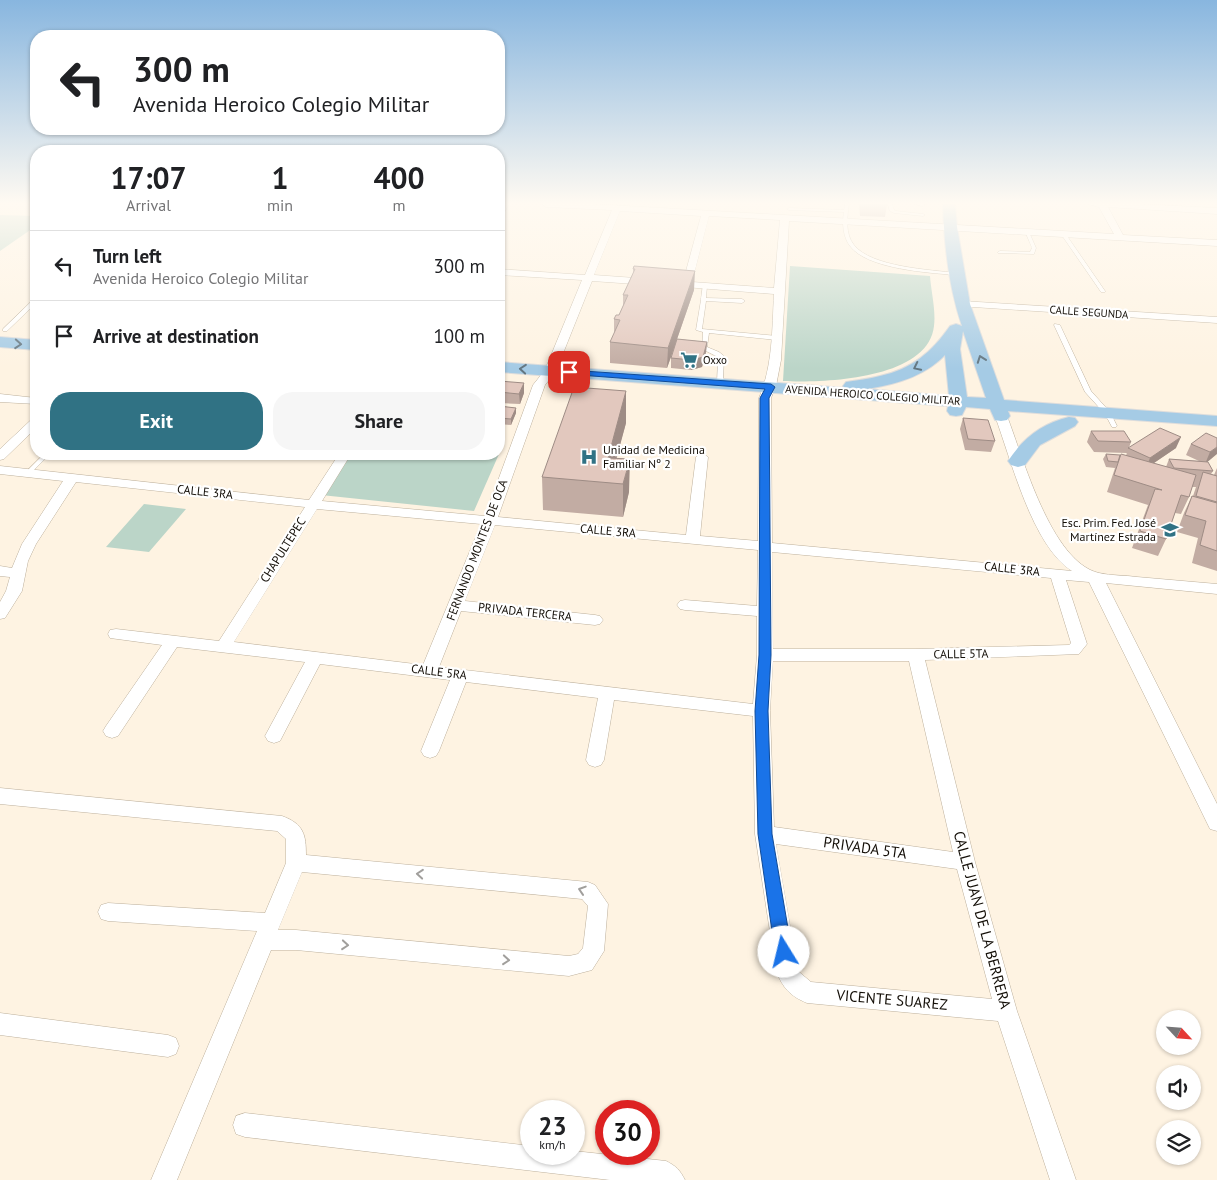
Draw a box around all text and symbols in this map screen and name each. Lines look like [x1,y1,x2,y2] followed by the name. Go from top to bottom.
[133,46,230,92] text: 300 m
[50,50,115,115] icon: left
[133,90,429,118] text: Avenida Heroico Colegio Militar
[110,158,187,197] text: 17:07
[272,158,289,197] text: 1
[373,158,425,197] text: 400
[126,195,171,215] text: Arrival
[267,195,293,215] text: min
[393,195,406,215] text: m
[93,244,162,268] text: Turn left
[50,252,78,280] icon: left
[433,254,485,278] text: 300 m
[93,268,308,288] text: Avenida Heroico Colegio Militar
[1049,302,1129,322] street label: CALLE SEGUNDA
[50,322,78,350] icon: arrive
[93,324,259,348] text: Arrive at destination
[433,324,485,348] text: 100 m
[14,338,22,349] one-way arrow
[679,350,699,370] supermarket icon: Oxxo
[548,351,590,393] pin
[703,353,727,367] place label: Oxxo
[977,355,987,364] one-way arrow
[555,358,583,386] icon: arrive
[913,361,922,372] one-way arrow
[518,364,526,375] one-way arrow
[785,382,962,408] street label: AVENIDA HEROICO COLEGIO MILITAR
[50,392,263,450] button: Exit
[273,392,485,450] button: Share
[603,442,705,471] place label: Unidad de Medicina Familiar Nº 2
[579,447,599,467] hospital icon: Unidad de Medicina Familiar Nº 2
[443,477,510,622] street label: FERNANDO MONTES DE OCA
[176,481,234,502] street label: CALLE 3RA
[257,514,309,585] street label: CHAPULTEPEC
[1061,515,1156,544] place label: Esc. Prim. Fed. José Martínez Estrada
[1160,520,1180,540] school or university icon: Esc. Prim. Fed. José Martínez Estrada
[580,521,637,540] street label: CALLE 3RA
[983,558,1041,579] street label: CALLE 3RA
[477,599,573,624] street label: PRIVADA TERCERA
[933,646,989,661] street label: CALLE 5TA
[410,661,468,682] street label: CALLE 5RA
[950,829,1015,1011] street label: CALLE JUAN DE LA BERRERA
[822,832,908,863] street label: PRIVADA 5TA
[416,868,424,879] one-way arrow
[578,886,586,896] one-way arrow
[757,925,809,977] position arrow
[341,939,349,950] one-way arrow
[503,954,511,965] one-way arrow
[835,985,948,1014] street label: VICENTE SUAREZ
[1156,1010,1201,1055] north arrow
[1156,1010,1201,1165] map controls
[1156,1065,1201,1110] button: sound
[595,1100,660,1165] speed limit sign: 30
[538,1110,567,1142] text: 23
[1156,1120,1201,1165] button: layers
[539,1137,566,1152] text: km/h

